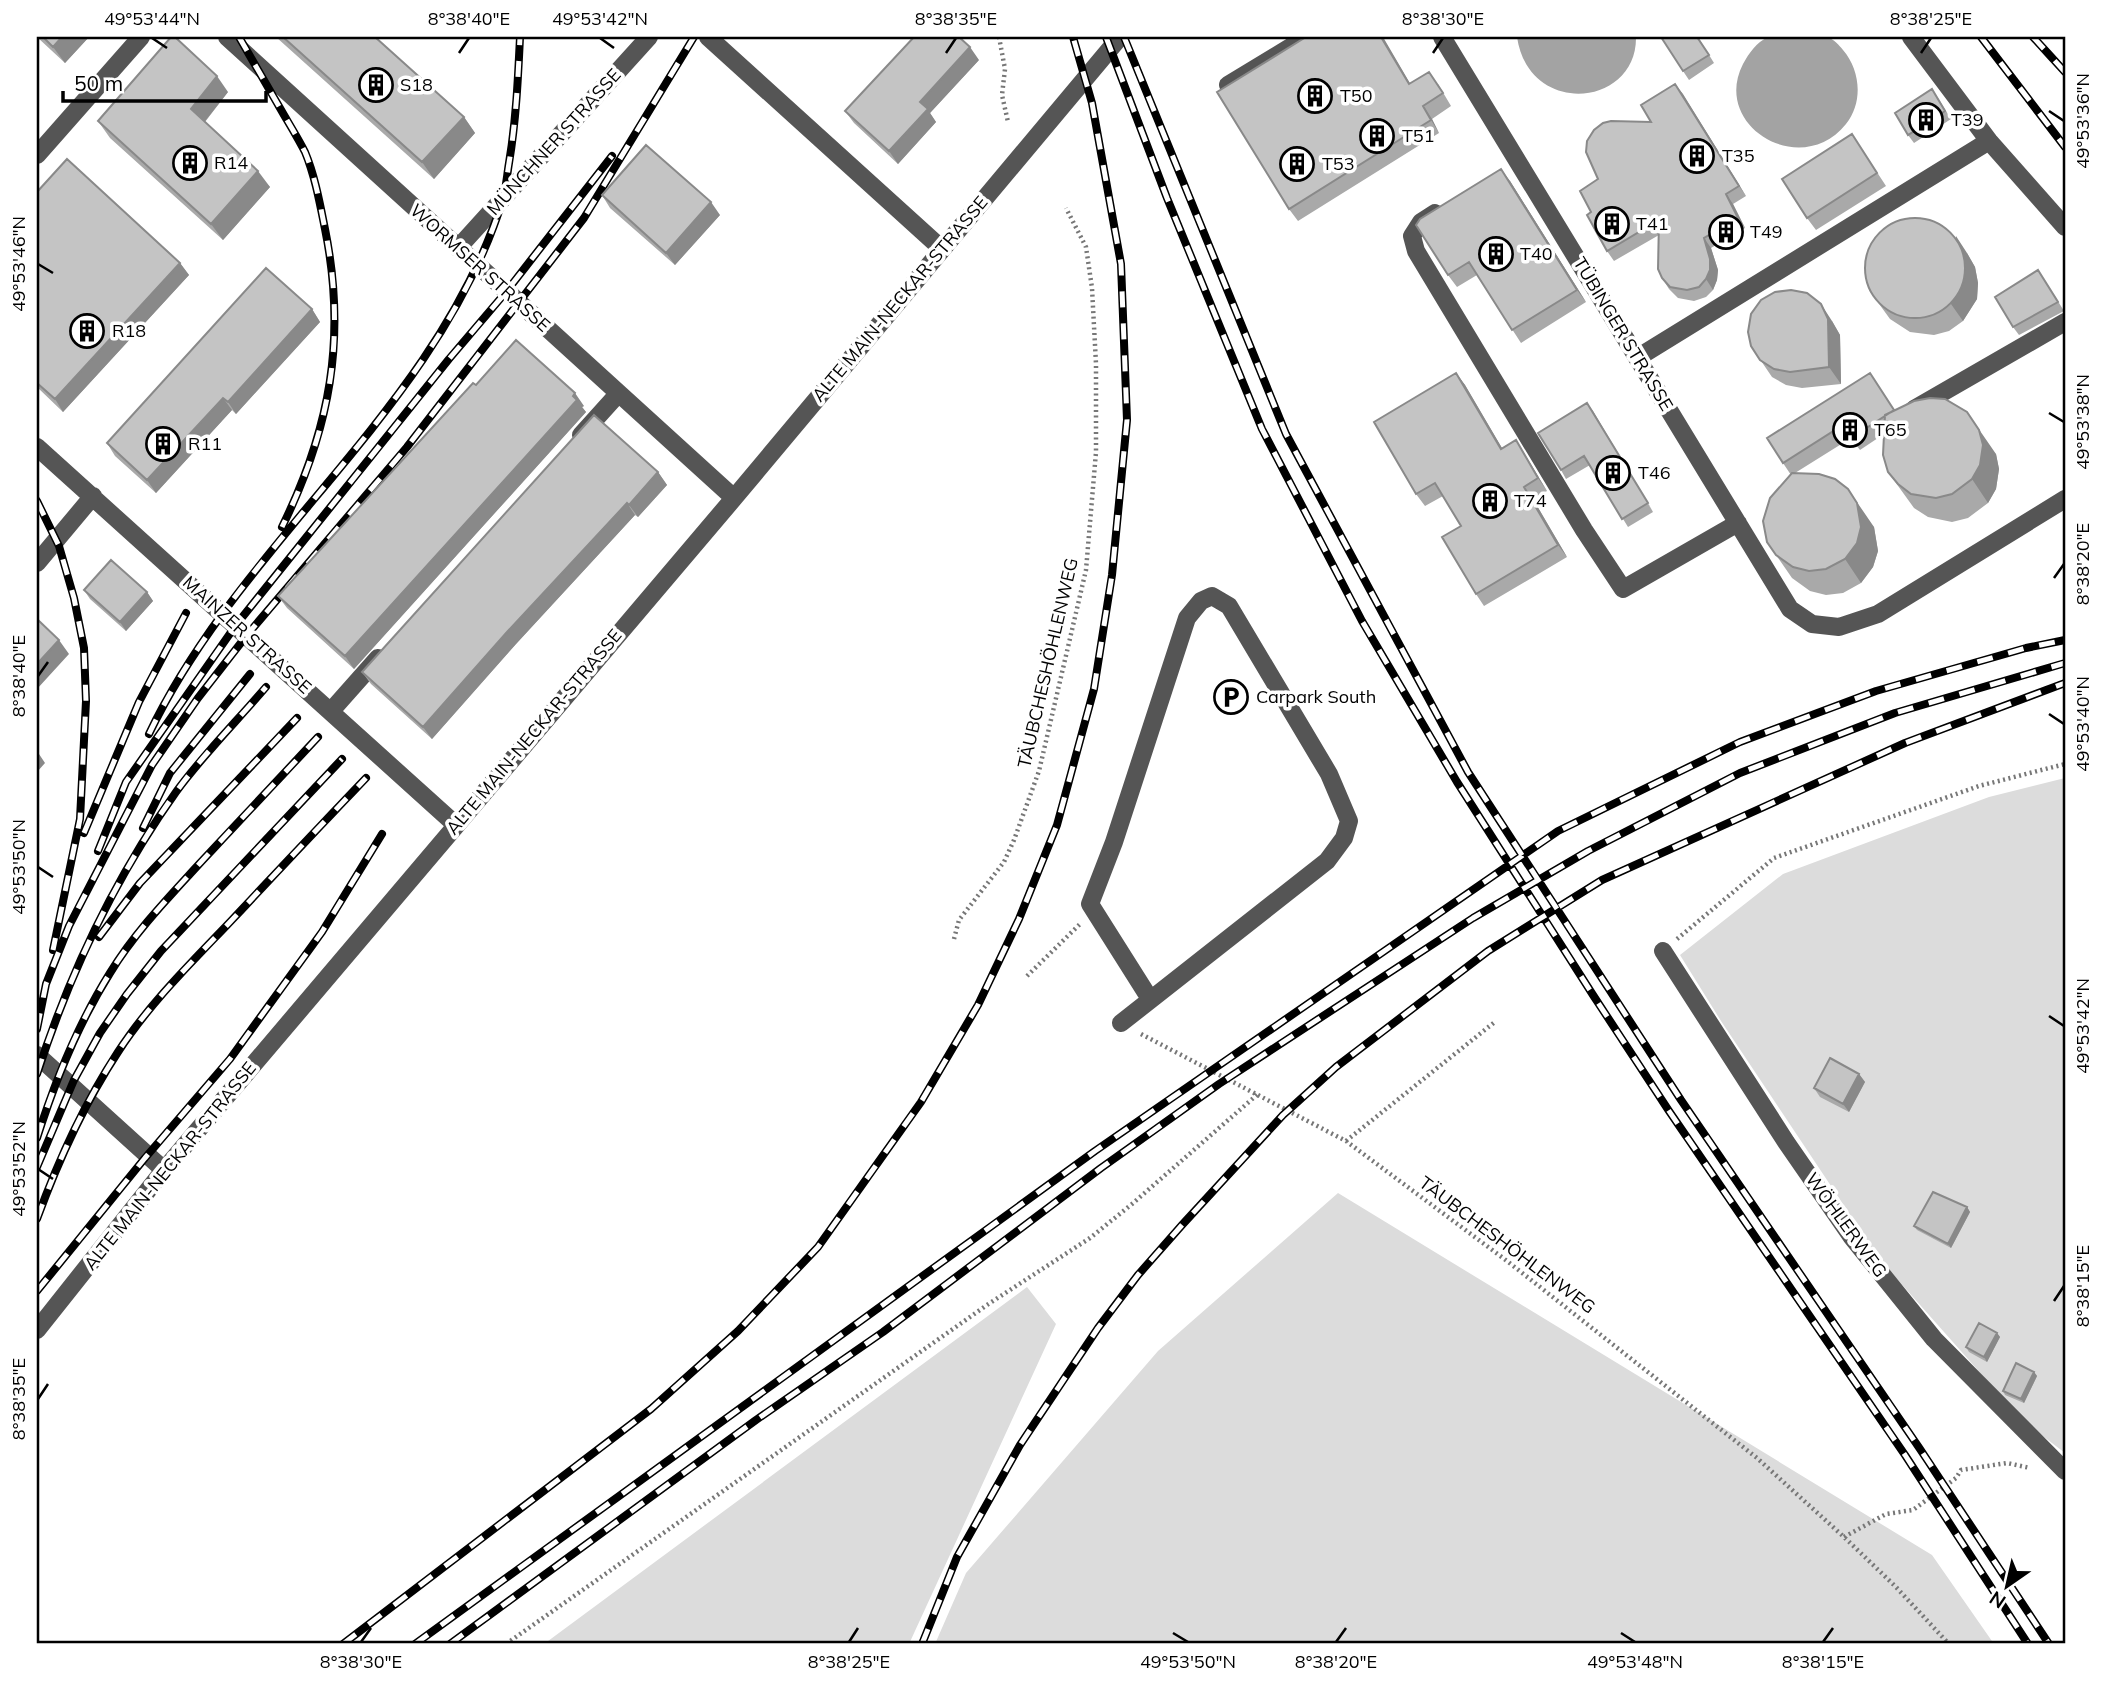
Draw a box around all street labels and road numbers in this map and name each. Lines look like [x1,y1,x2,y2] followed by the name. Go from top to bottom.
[482,64,626,220] street label: MÜNCHNER STRASSE
[807,191,992,406] street label: ALTE MAIN-NECKAR-STRASSE
[406,199,555,337] street label: WORMSER STRASSE
[1568,253,1678,415] street label: TÜBINGER STRASSE
[1012,556,1083,770] street label: TÄUBCHESHÖHLENWEG
[178,571,317,699] street label: MAINZER STRASSE
[441,624,626,839] street label: ALTE MAIN-NECKAR-STRASSE
[78,1057,261,1275] street label: ALTE MAIN-NECKAR-STRASSE
[1801,1168,1892,1282] street label: WÖHLERWEG
[1415,1171,1600,1318] street label: TÄUBCHESHÖHLENWEG

